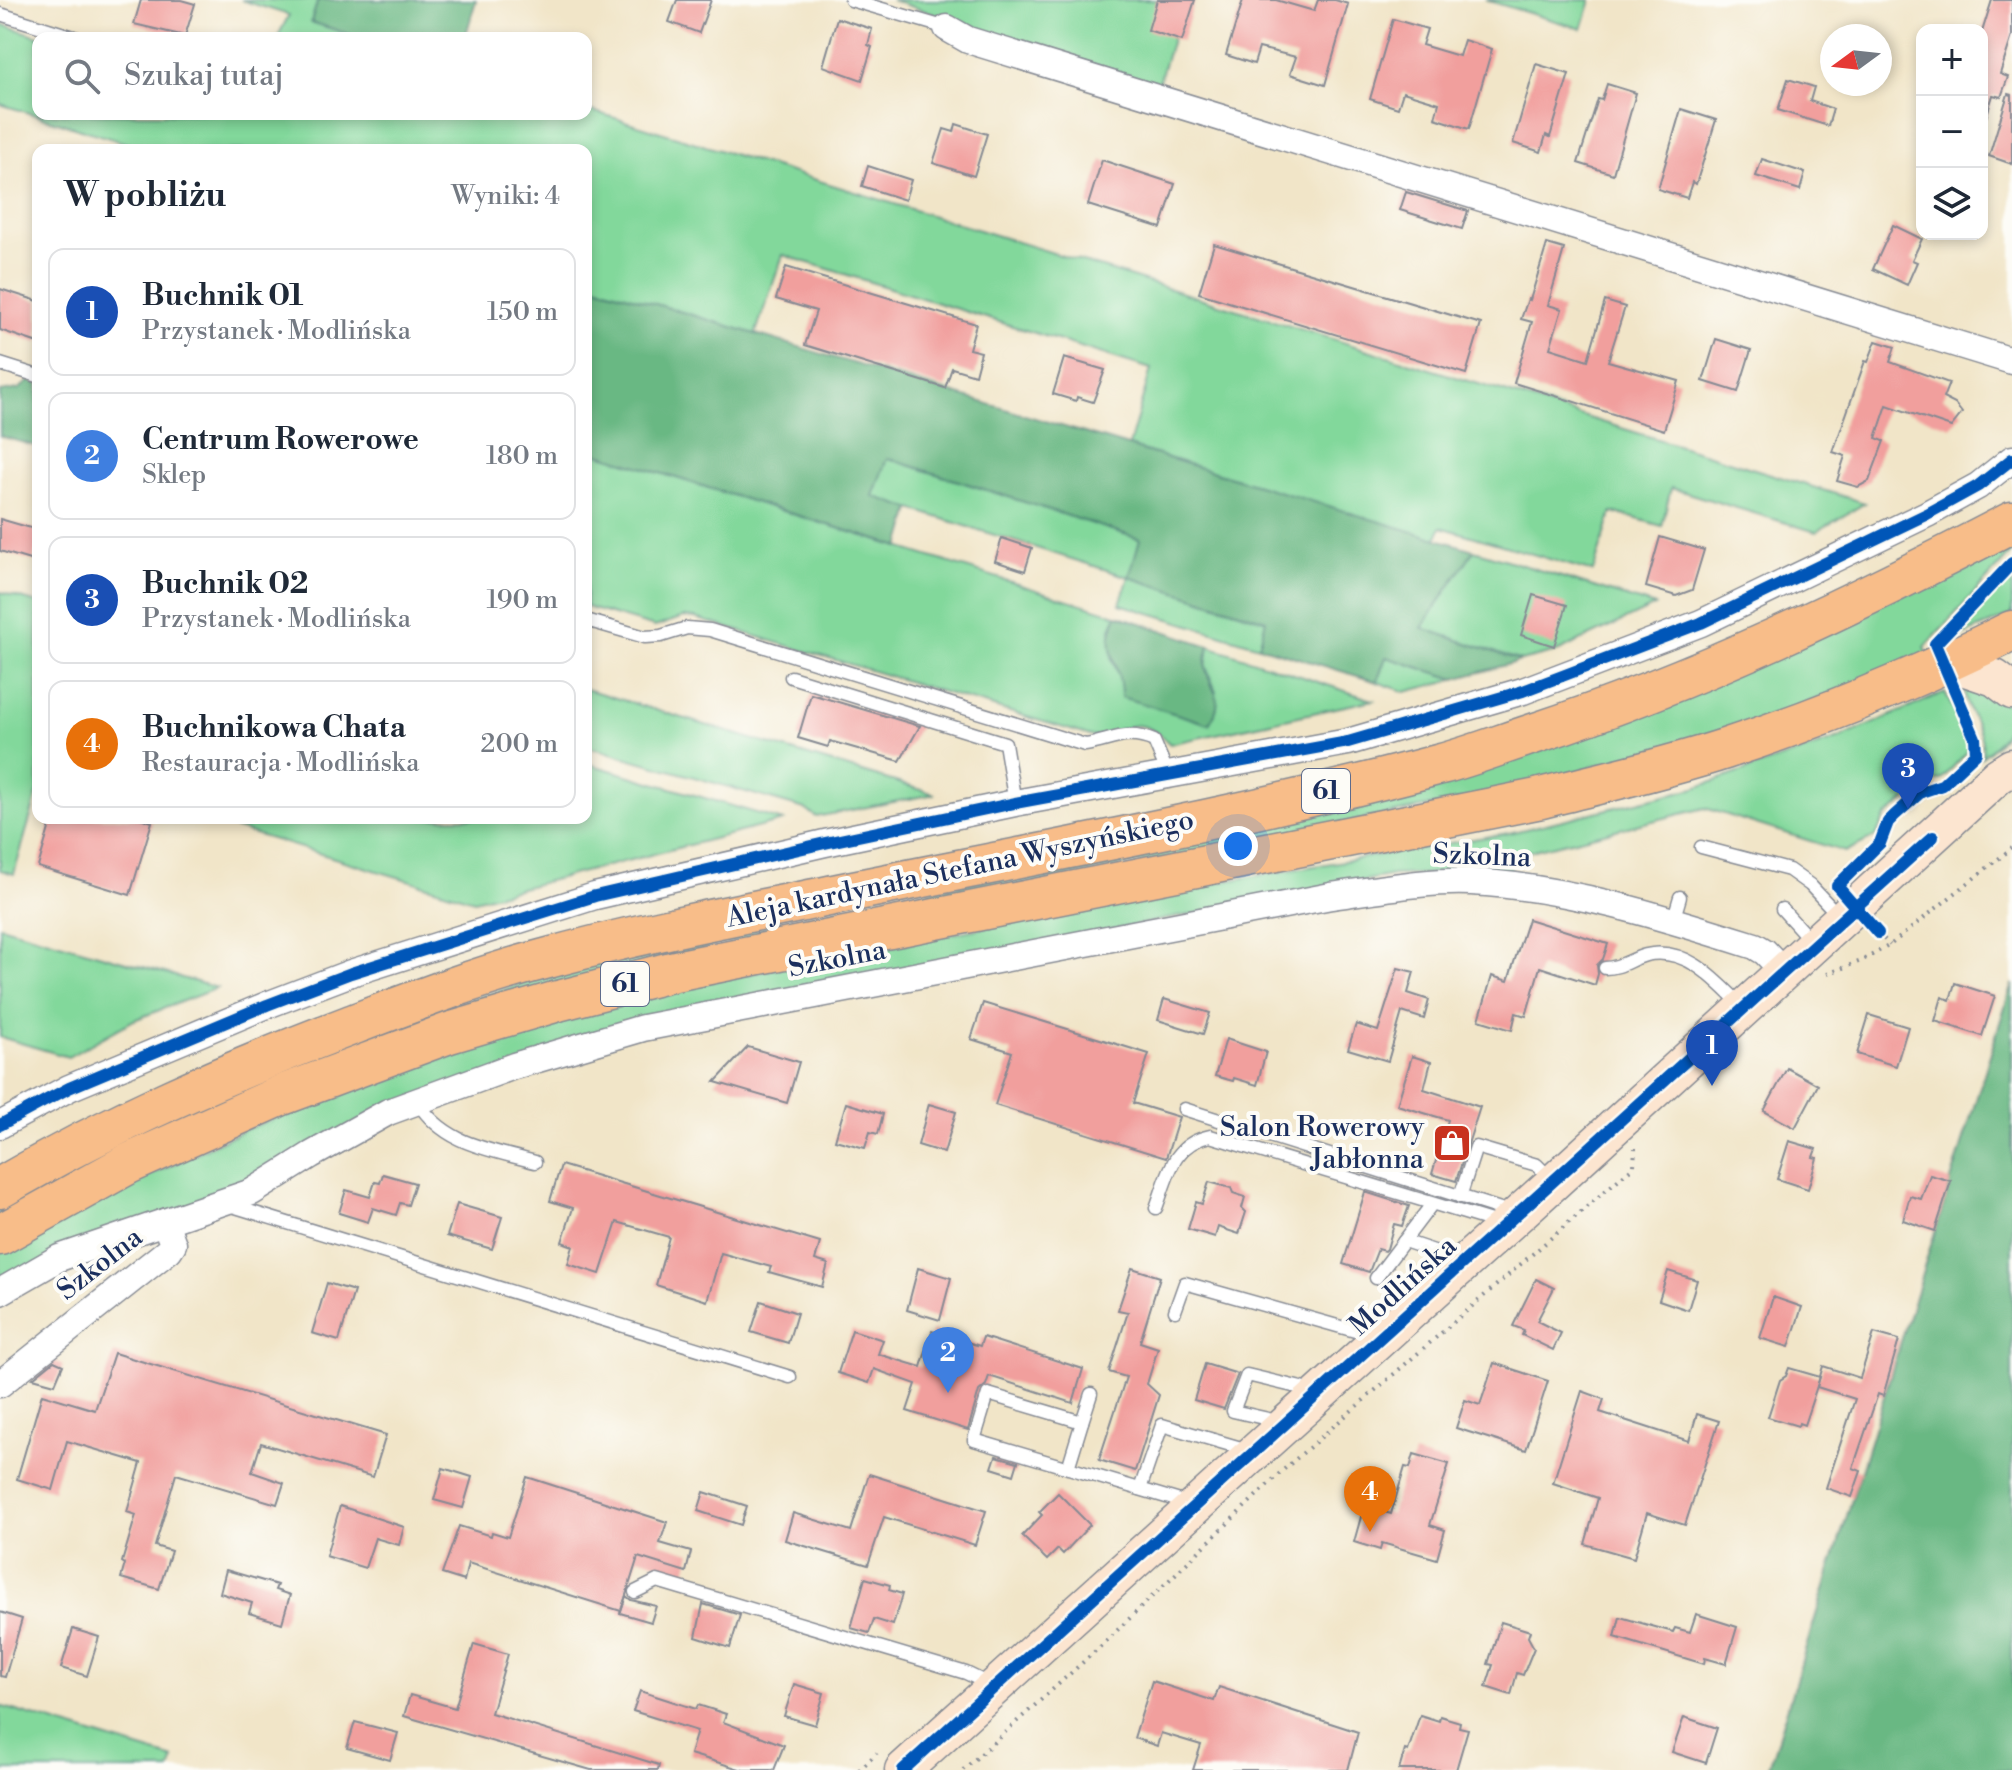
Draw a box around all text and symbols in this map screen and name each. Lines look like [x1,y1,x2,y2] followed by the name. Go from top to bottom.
[1820,24,1892,96] north arrow
[1916,24,1988,240] map controls
[1916,24,1988,96] button: +
[32,32,592,120] search box
[60,54,104,98] icon: search
[124,57,284,95] text: Szukaj tutaj
[1916,96,1988,168] button: −
[1916,168,1988,240] button: layers
[64,175,226,217] text: W pobliżu
[451,180,560,212] text: Wyniki: 4
[142,277,303,315] text: Buchnik 01
[86,296,98,328] text: 1
[487,296,558,328] text: 150 m
[142,315,411,347] text: Przystanek · Modlińska
[142,421,419,459] text: Centrum Rowerowe
[84,440,100,472] text: 2
[486,440,558,472] text: 180 m
[142,459,206,491] text: Sklep
[142,565,308,603] text: Buchnik 02
[84,584,100,616] text: 3
[487,584,558,616] text: 190 m
[142,603,411,635] text: Przystanek · Modlińska
[142,709,406,747] text: Buchnikowa Chata
[83,728,101,760] text: 4
[481,728,558,760] text: 200 m
[1882,743,1934,809] pin: 3
[142,747,419,779] text: Restauracja · Modlińska
[1302,769,1350,813] road number: 61
[722,802,1197,936] street label: Aleja kardynała Stefana Wyszyńskiego
[1218,826,1258,866] your location
[1432,837,1533,875] street label: Szkolna
[785,932,890,986] street label: Szkolna
[601,962,649,1006] road number: 61
[1686,1020,1738,1086] pin: 1
[1220,1110,1425,1177] place label: Salon Rowerowy Jabłonna
[1431,1122,1473,1164] shop icon: Salon Rowerowy Jabłonna
[50,1219,150,1308] street label: Szkolna
[1342,1228,1465,1343] street label: Modlińska
[922,1327,974,1393] pin: 2
[1344,1466,1396,1532] pin: 4

